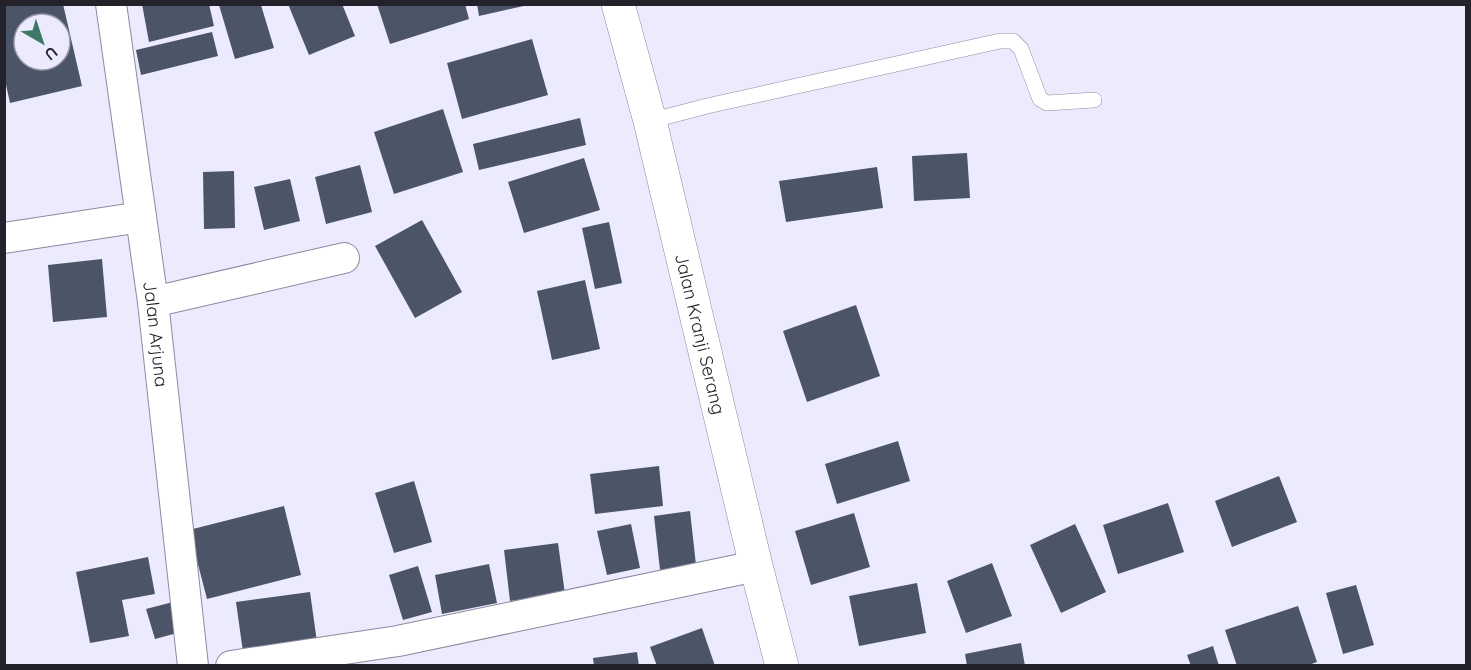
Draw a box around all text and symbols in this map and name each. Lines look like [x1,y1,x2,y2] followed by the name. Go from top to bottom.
[12,12,72,72] north arrow
[41,42,62,65] text: U
[670,251,731,417] street label: Jalan Kranji Serang
[139,279,174,388] street label: Jalan Arjuna

